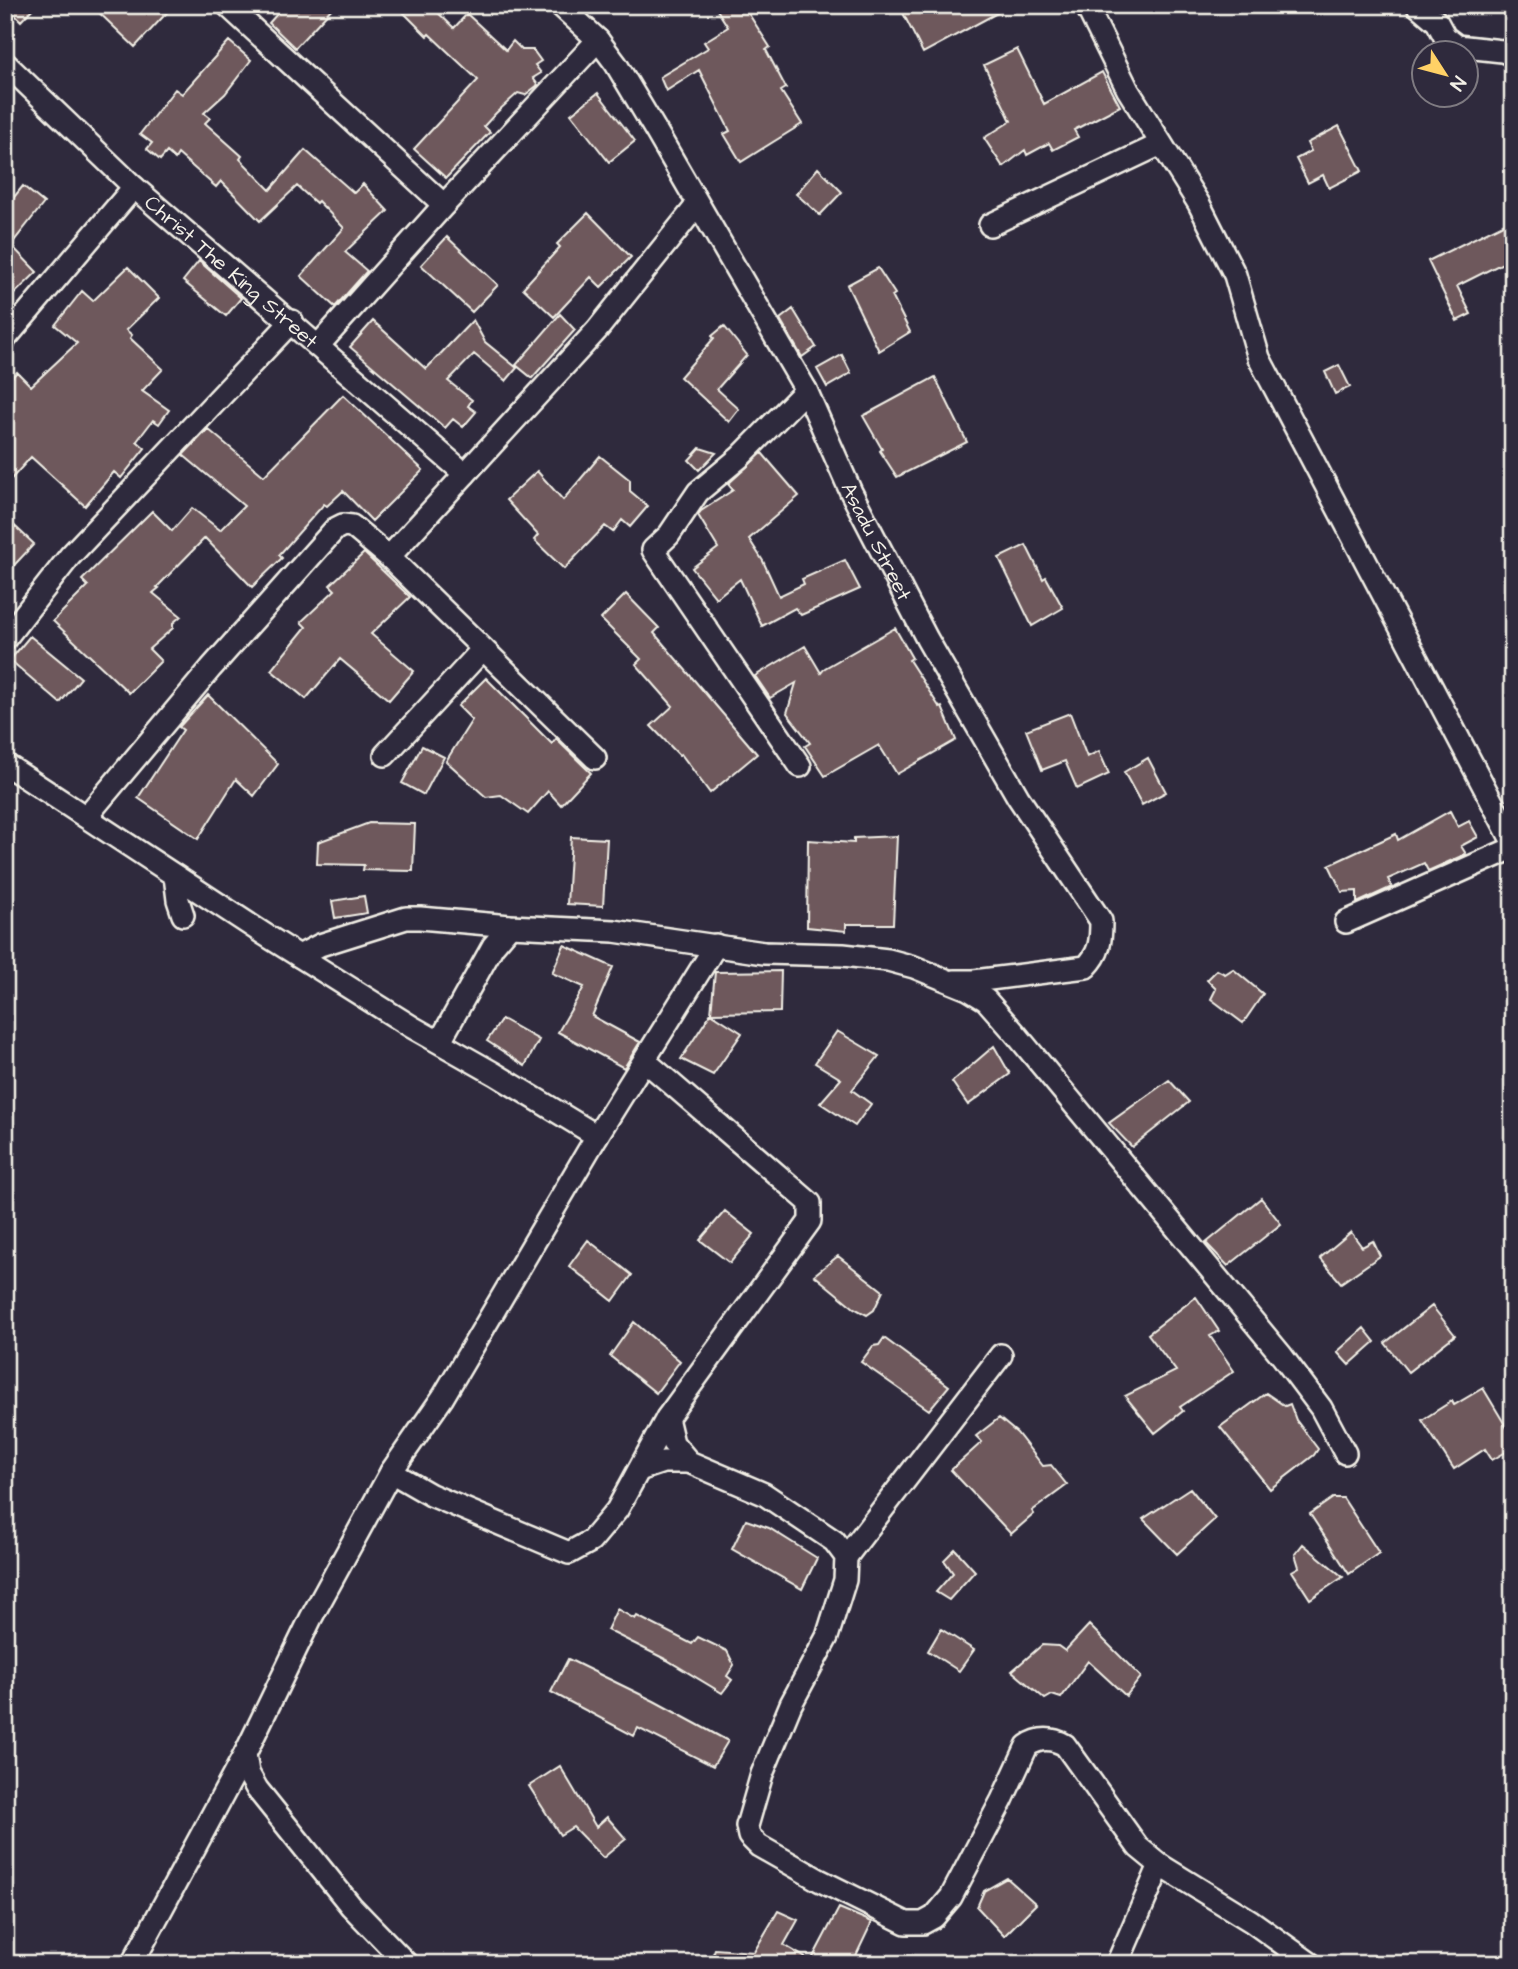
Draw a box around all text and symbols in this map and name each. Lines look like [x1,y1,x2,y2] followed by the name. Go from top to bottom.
[1410,38,1480,108] north arrow
[1443,70,1472,96] text: N
[138,188,325,355] street label: Christ The King Street
[834,478,919,606] street label: Asadu Street

